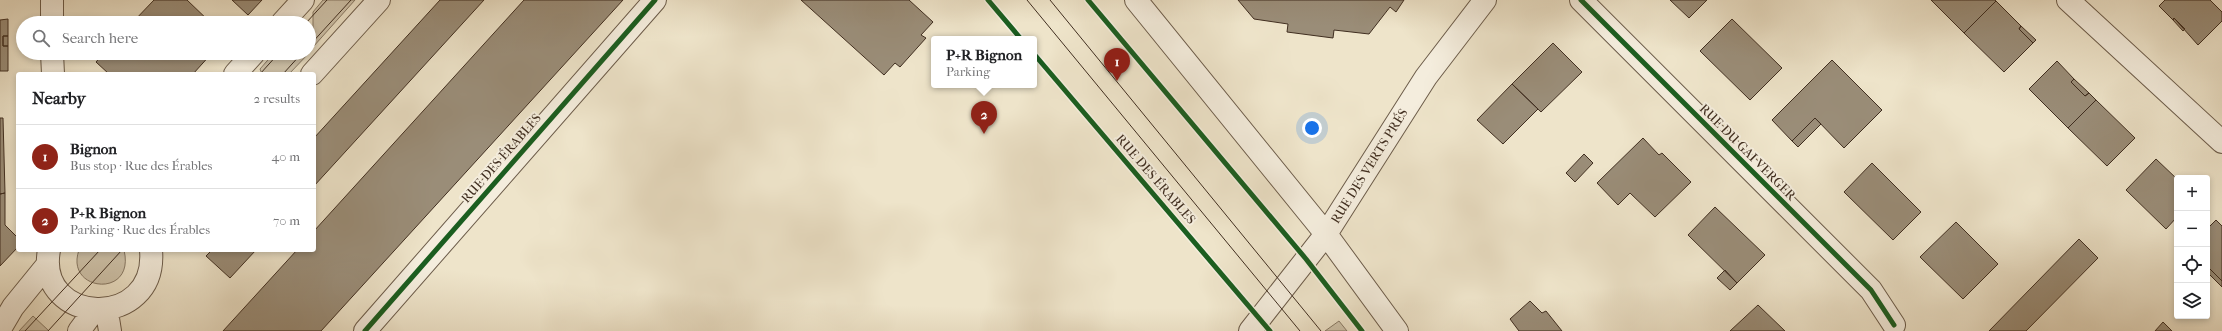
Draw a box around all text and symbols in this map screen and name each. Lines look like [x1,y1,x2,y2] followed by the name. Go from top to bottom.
[16,16,316,60] search box
[30,27,52,49] icon: search
[62,29,138,47] text: Search here
[931,36,1037,88] popup
[946,46,1022,64] text: P+R Bignon
[1104,48,1130,81] pin: 1
[946,64,990,79] text: Parking
[32,88,86,108] text: Nearby
[254,91,300,106] text: 2 results
[971,101,997,134] pin: 2
[1697,101,1800,204] street label: RUE DU GAI VERGER
[1328,106,1411,226] street label: RUE DES VERTS PRÉS
[458,110,544,206] street label: RUE DES ÉRABLES
[1302,118,1322,138] your location
[1113,131,1199,227] street label: RUE DES ÉRABLES
[70,140,117,158] text: Bignon
[43,149,47,164] text: 1
[272,149,300,164] text: 40 m
[70,158,212,173] text: Bus stop · Rue des Érables
[2174,175,2210,319] map controls
[2174,175,2210,211] button: +
[70,204,146,222] text: P+R Bignon
[2174,211,2210,247] button: −
[42,213,48,228] text: 2
[273,213,300,228] text: 70 m
[70,222,210,237] text: Parking · Rue des Érables
[2174,247,2210,283] button: locate
[2174,283,2210,319] button: layers

